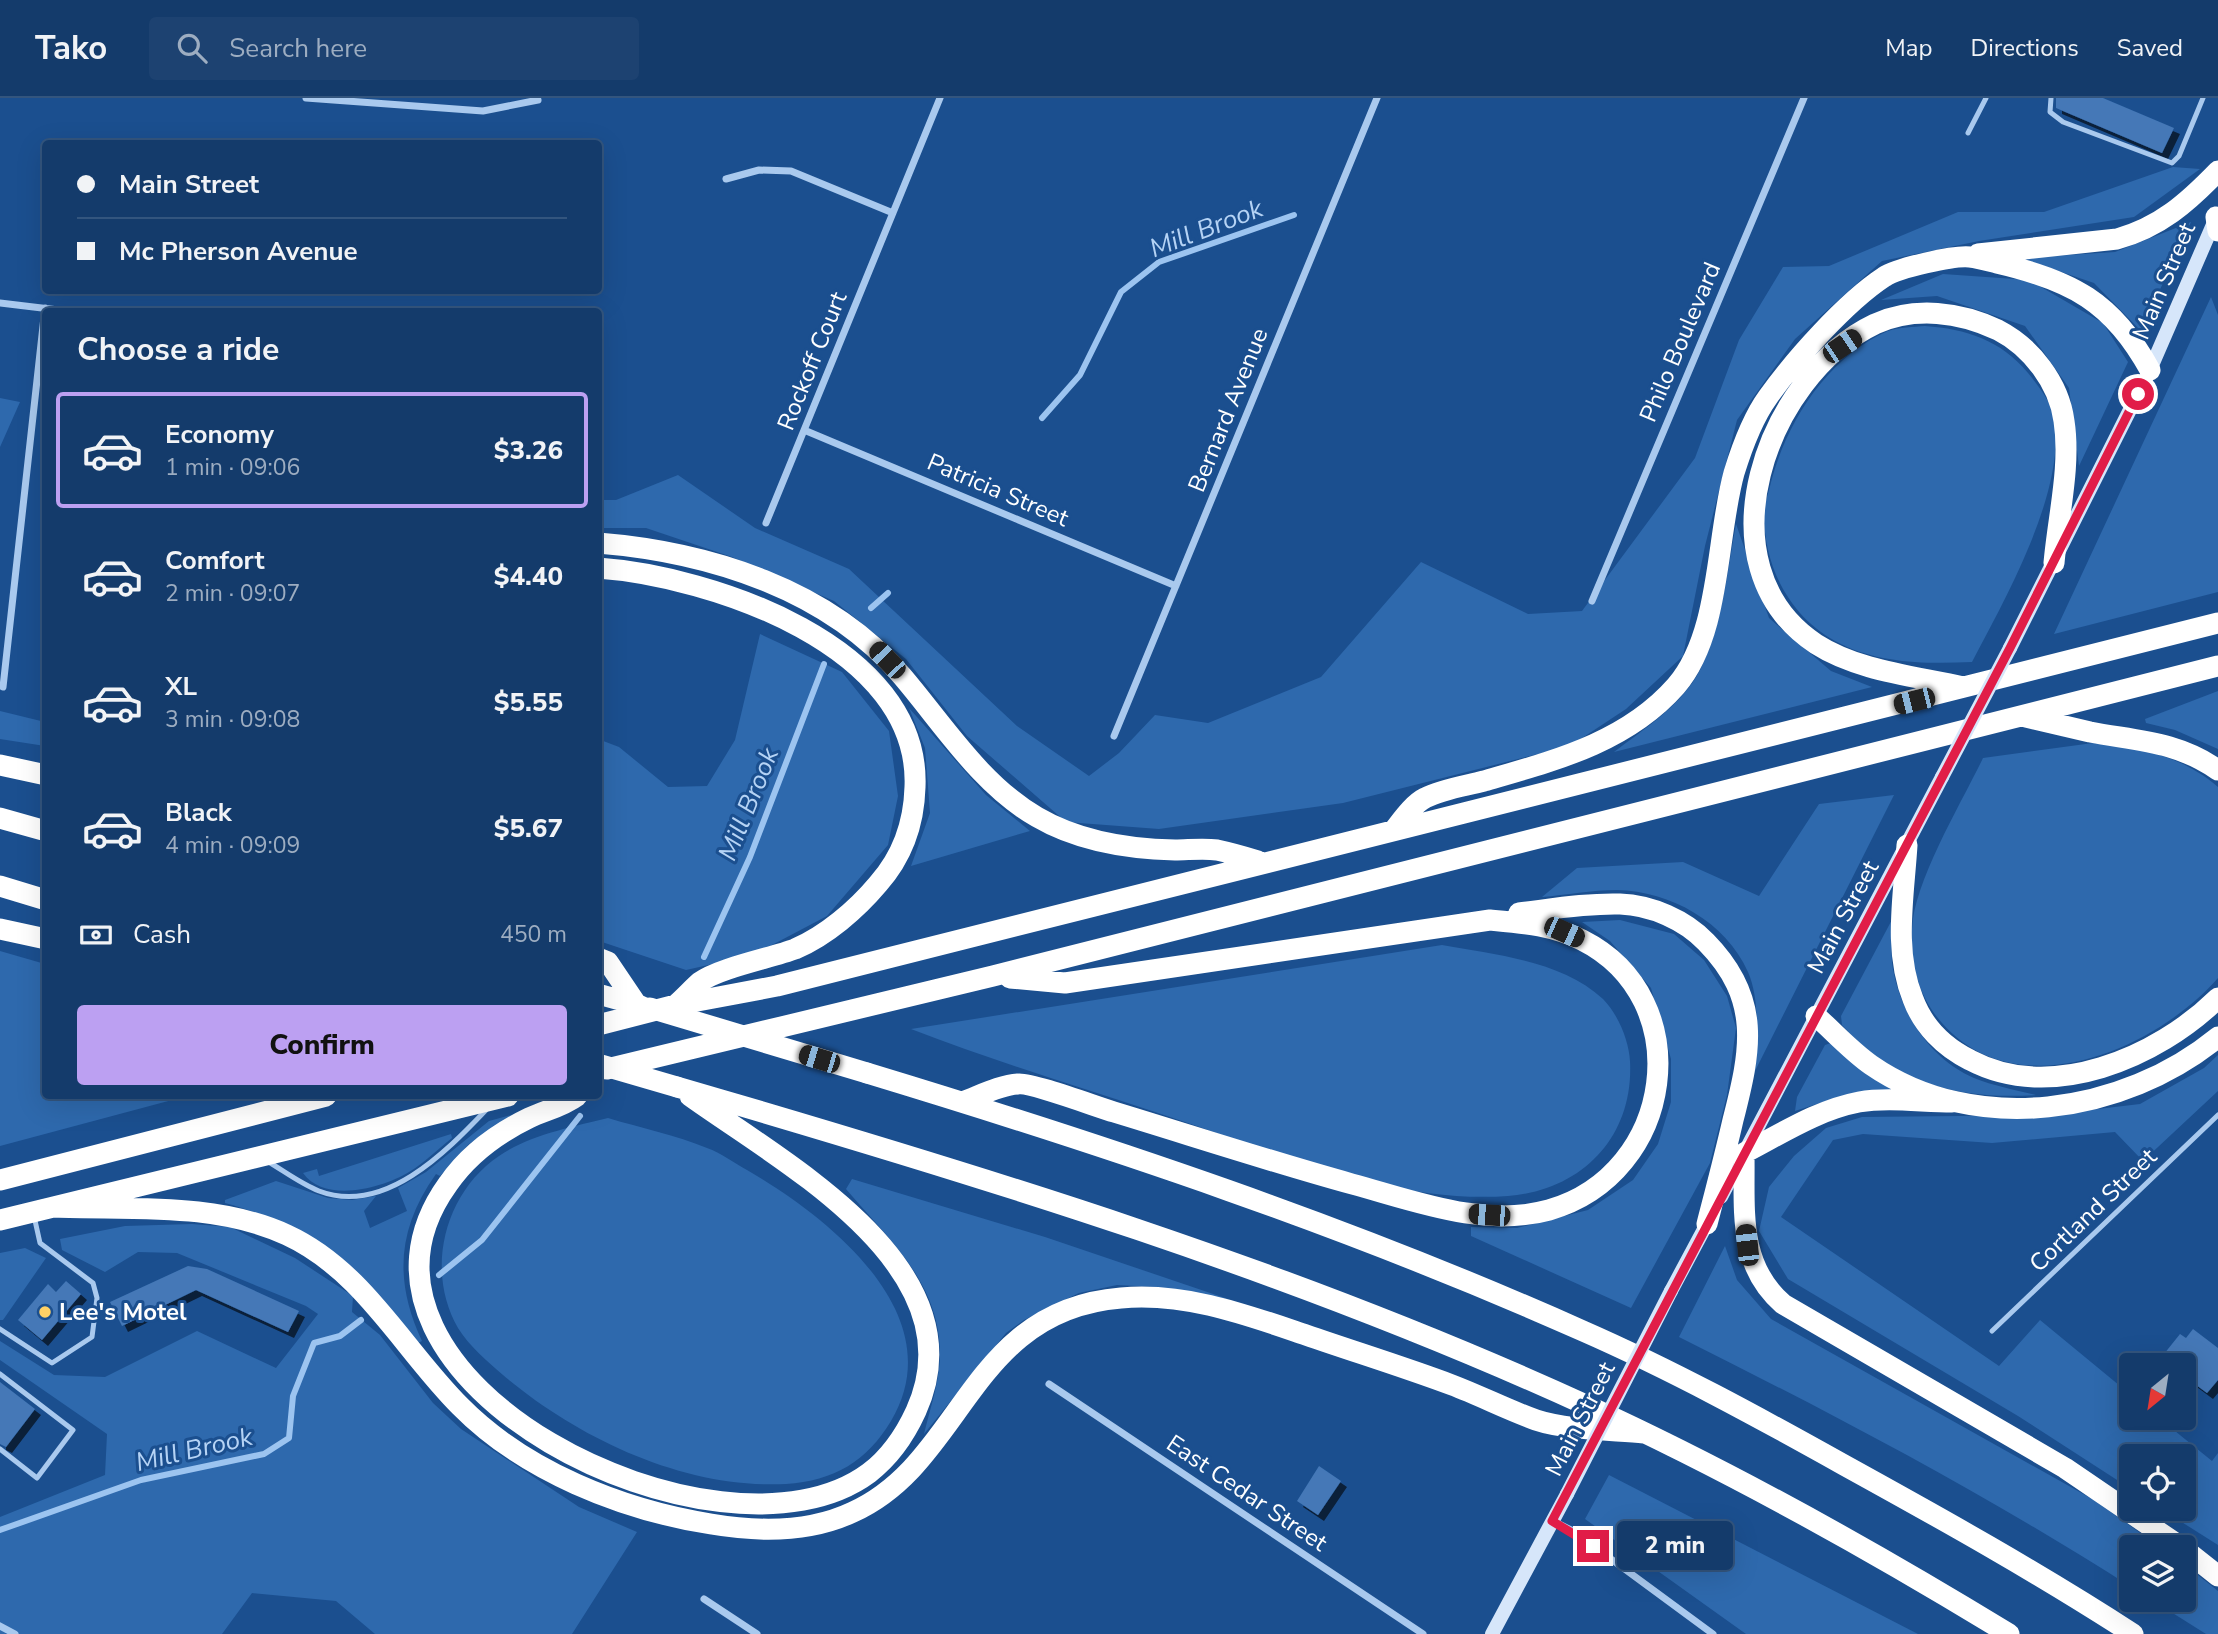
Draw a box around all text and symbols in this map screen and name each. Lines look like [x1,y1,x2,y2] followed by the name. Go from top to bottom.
[149,17,639,80] search box
[35,26,107,71] text: Tako
[173,29,211,67] icon: search
[229,31,367,66] text: Search here
[1885,32,1932,64] text: Map
[1970,32,2079,64] text: Directions
[2117,32,2183,64] text: Saved
[119,167,259,202] text: Main Street
[1144,190,1269,266] water label: Mill Brook
[2125,217,2203,344] street label: Main Street
[119,234,358,269] text: Mc Pherson Avenue
[1632,257,1728,427] street label: Philo Boulevard
[770,286,855,435] street label: Rockoff Court
[1181,323,1275,497] street label: Bernard Avenue
[1819,326,1866,366] car
[77,328,279,371] text: Choose a ride
[2122,378,2154,410] route start
[165,417,274,452] text: Economy
[81,419,144,482] icon: car
[494,433,563,468] text: $3.26
[922,446,1074,534] street label: Patricia Street
[165,452,300,483] text: 1 min · 09:06
[165,543,265,578] text: Comfort
[81,545,144,608] icon: car
[494,559,563,594] text: $4.40
[165,578,300,609] text: 2 min · 09:07
[865,638,910,682] car
[165,669,197,704] text: XL
[81,671,144,734] icon: car
[494,685,563,720] text: $5.55
[1892,686,1937,716] car
[165,704,300,735] text: 3 min · 09:08
[710,742,787,866] water label: Mill Brook
[165,795,232,830] text: Black
[81,797,144,860] icon: car
[494,811,563,846] text: $5.67
[165,830,300,861] text: 4 min · 09:09
[1800,854,1887,979] street label: Main Street
[1541,914,1588,950] car
[77,916,115,954] icon: cash
[133,917,191,952] text: Cash
[500,919,567,950] text: 450 m
[77,1005,567,1085] button: Confirm
[796,1043,843,1075] car
[2022,1141,2164,1279] street label: Cortland Street
[1468,1203,1511,1227] car
[1735,1223,1760,1267] car
[59,1296,187,1328] place label: Lee's Motel
[37,1304,53,1320] marker: Lee's Motel
[2119,1353,2196,1430] north arrow
[2119,1353,2196,1612] map controls
[1538,1356,1623,1482] street label: Main Street
[132,1419,257,1480] water label: Mill Brook
[1160,1427,1334,1559] street label: East Cedar Street
[2119,1444,2196,1521] button: locate
[1618,1522,1733,1570] callout: 2 min
[1577,1530,1609,1562] route end
[1645,1530,1705,1561] text: 2 min
[2119,1535,2196,1612] button: layers

